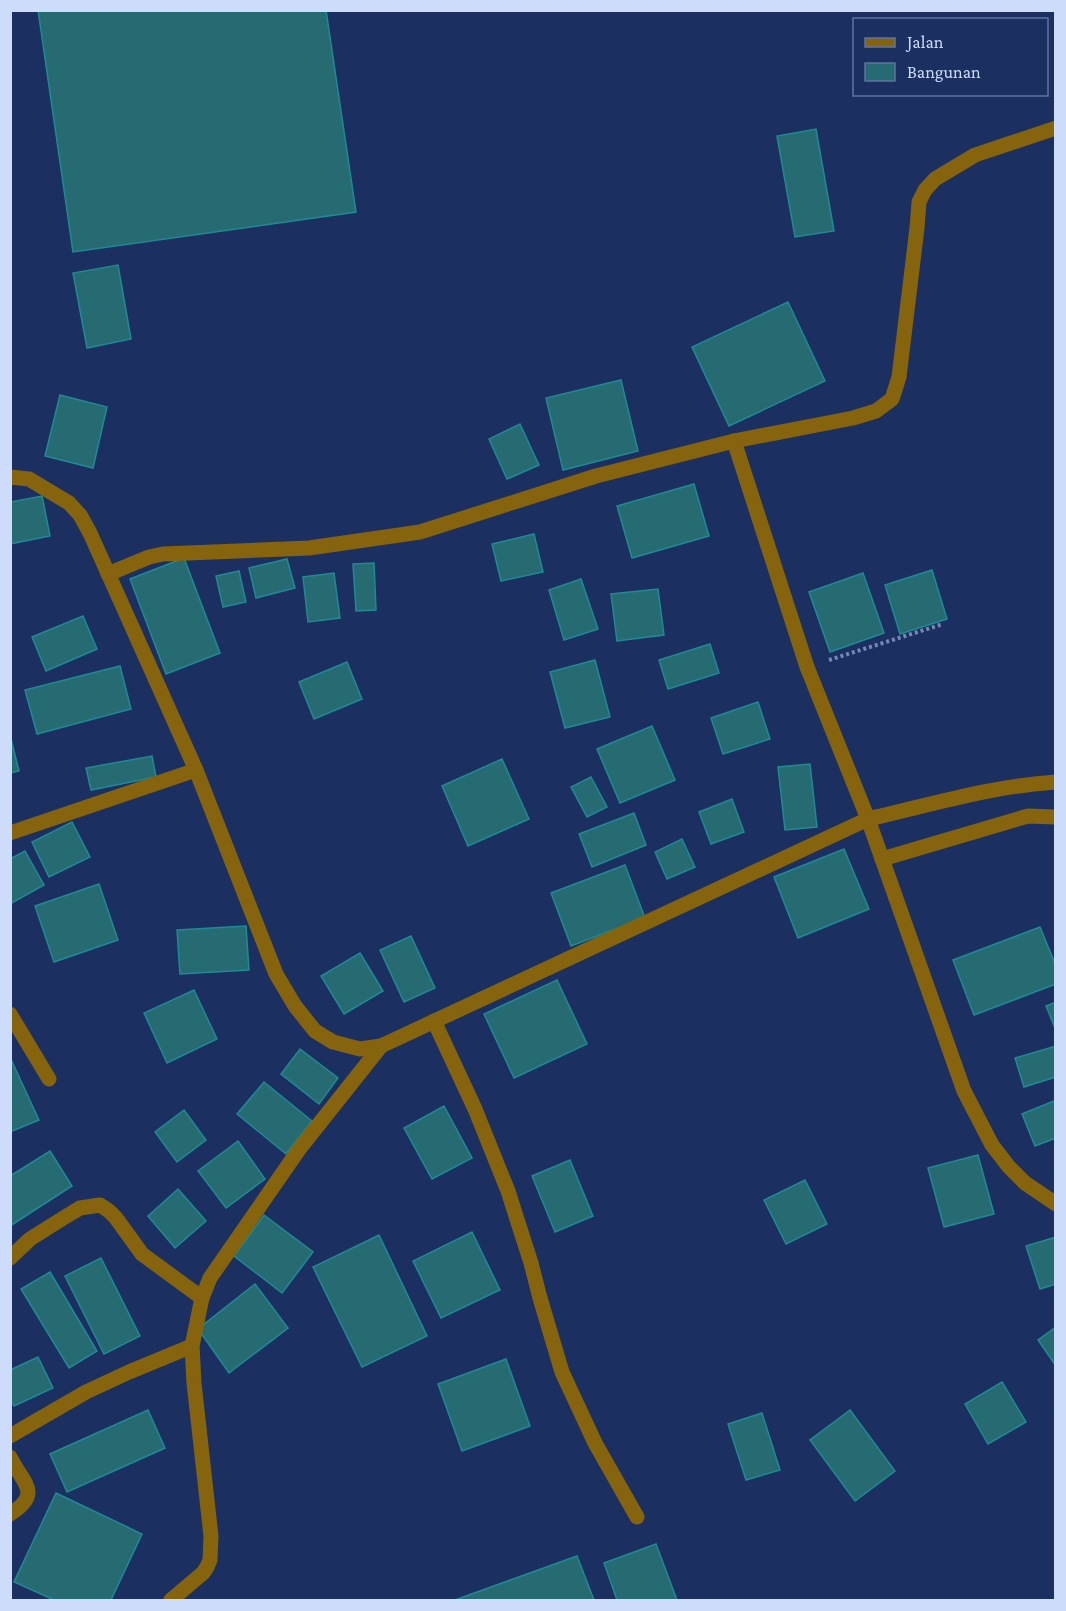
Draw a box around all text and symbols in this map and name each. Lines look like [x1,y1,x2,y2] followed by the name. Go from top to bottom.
[853,18,1048,96] legend
[905,32,944,52] text: Jalan
[907,62,981,82] text: Bangunan

